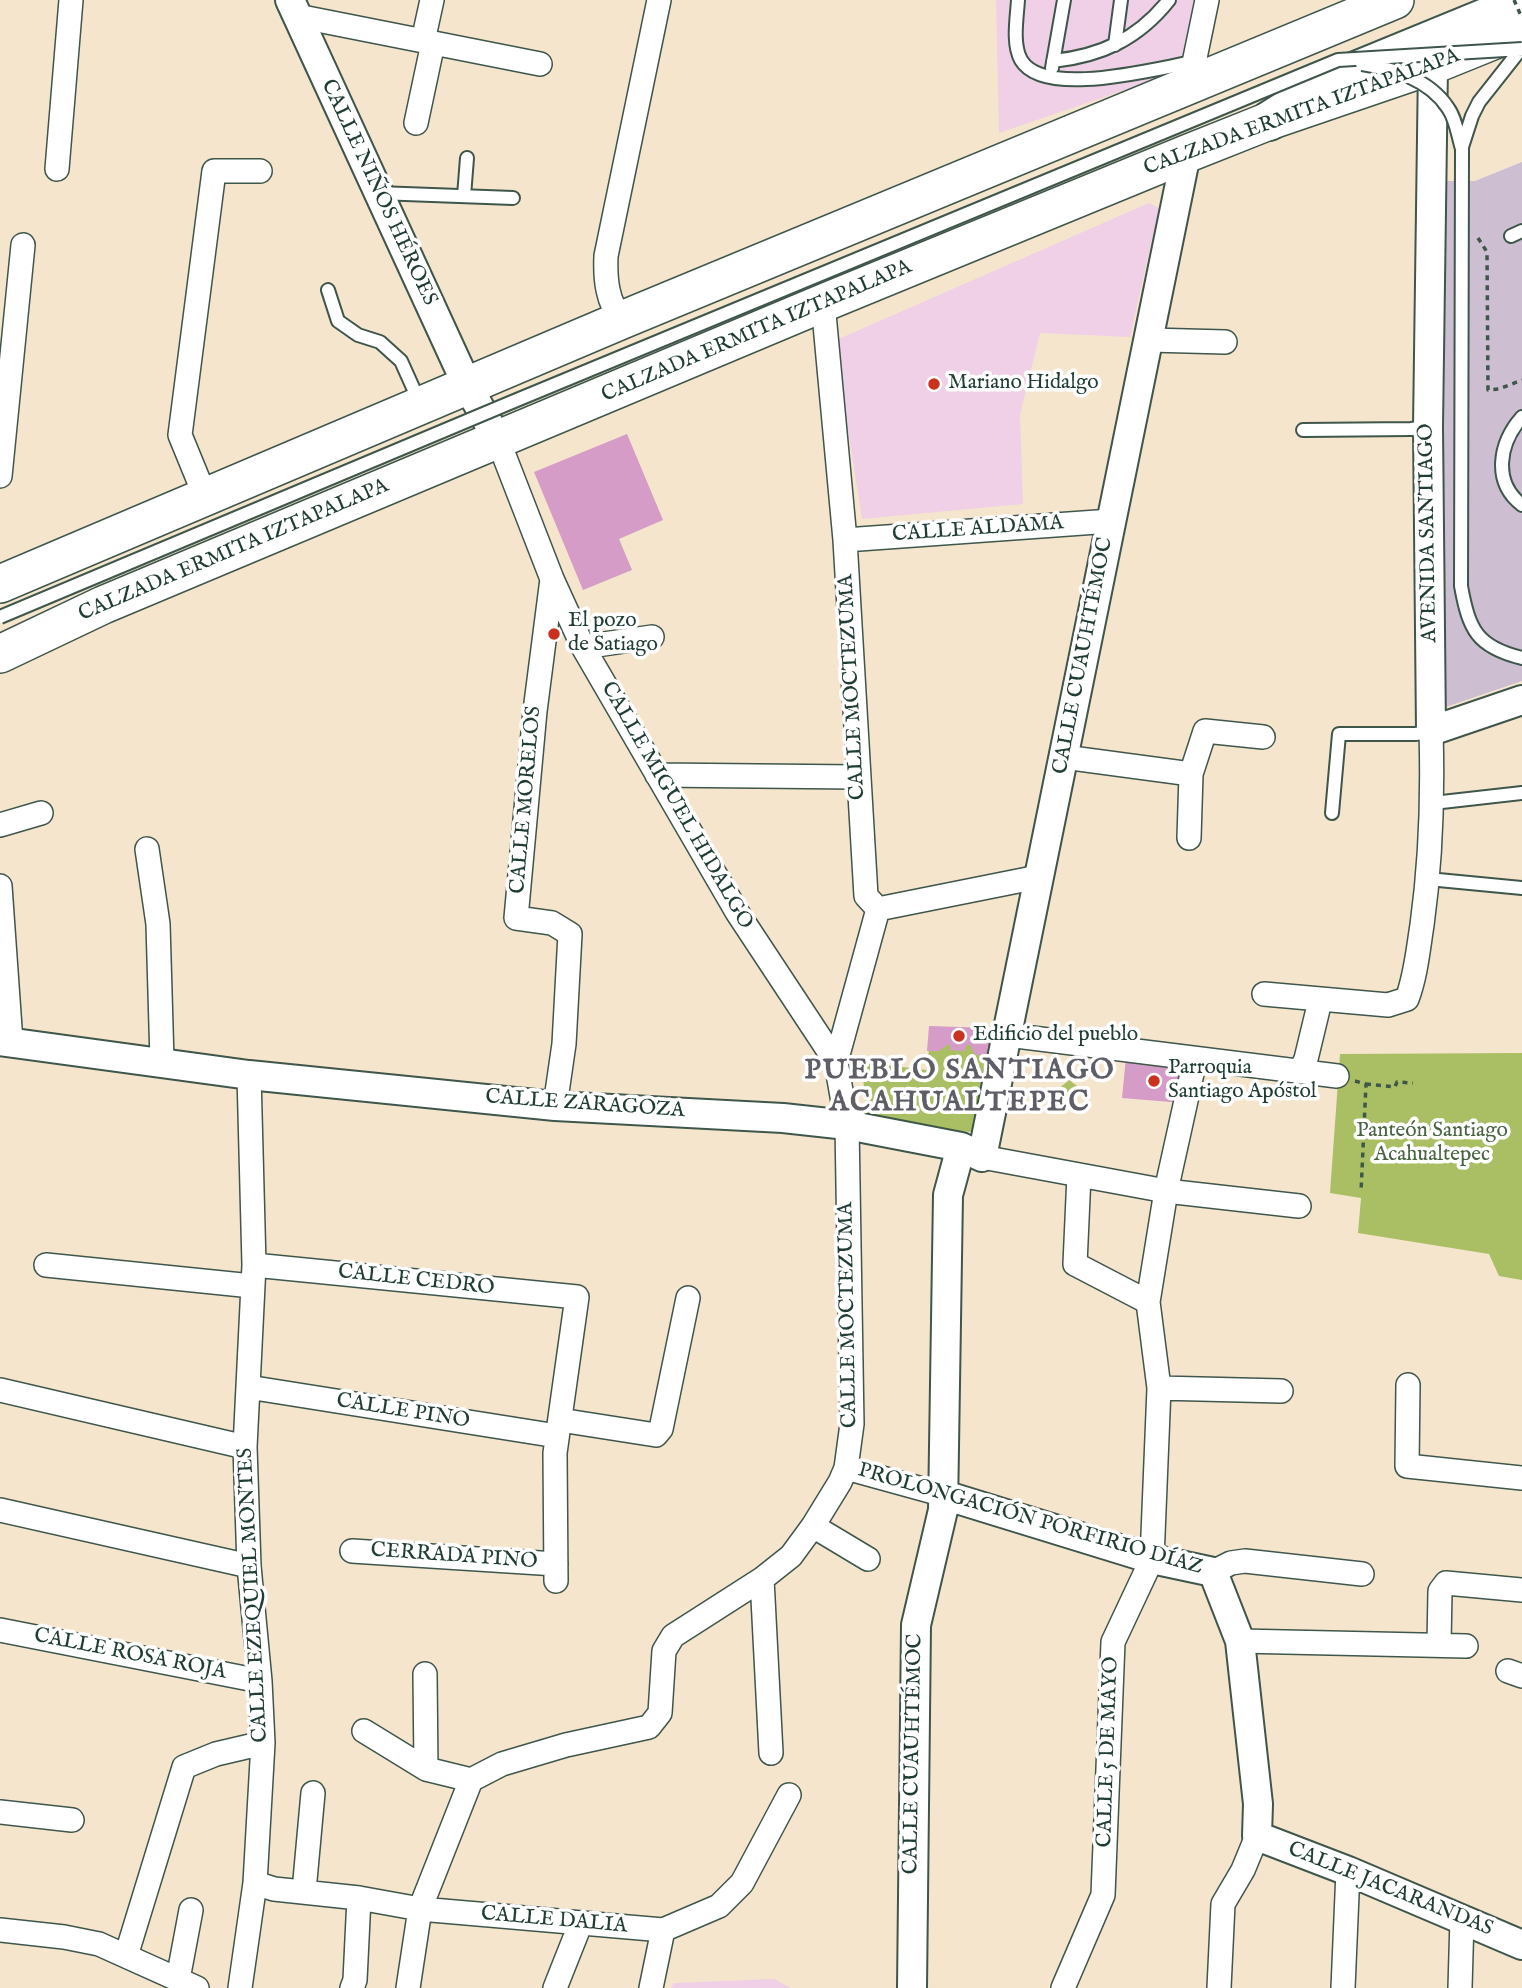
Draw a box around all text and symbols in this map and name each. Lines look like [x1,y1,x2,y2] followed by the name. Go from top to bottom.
[1141,44,1463,182] street label: CALZADA ERMITA IZTAPALAPA
[314,76,442,310] street label: CALLE NIÑOS HÉROES
[598,255,916,409] street label: CALZADA ERMITA IZTAPALAPA
[948,371,1099,397] place label: Mariano Hidalgo
[926,376,942,392] marker: Mariano Hidalgo
[1414,423,1444,643] street label: AVENIDA SANTIAGO
[75,474,393,628] street label: CALZADA ERMITA IZTAPALAPA
[891,511,1065,549] street label: CALLE ALDAMA
[1049,535,1119,777] street label: CALLE CUAUHTÉMOC
[834,573,872,801] street label: CALLE MOCTEZUMA
[568,609,658,659] place label: El pozo de Satiago
[546,626,562,642] marker: El pozo de Satiago
[595,678,757,934] street label: CALLE MIGUEL HIDALGO
[506,705,548,895] street label: CALLE MORELOS
[973,1023,1138,1049] place label: Edificio del pueblo
[951,1028,967,1044] marker: Edificio del pueblo
[806,1055,1114,1121] district label: PUEBLO SANTIAGO ACAHUALTEPEC
[1168,1056,1317,1106] place label: Parroquia Santiago Apóstol
[1146,1073,1162,1089] marker: Parroquia Santiago Apóstol
[484,1085,686,1125] street label: CALLE ZARAGOZA
[1356,1119,1508,1169] park label: Panteón Santiago Acahualtepec
[834,1202,864,1428] street label: CALLE MOCTEZUMA
[337,1260,495,1302] street label: CALLE CEDRO
[335,1389,471,1435] street label: CALLE PINO
[234,1447,274,1743] street label: CALLE EZEQUIEL MONTES
[855,1459,1205,1581] street label: PROLONGACIÓN PORFIRIO DÍAZ
[370,1539,538,1575] street label: CERRADA PINO
[32,1624,228,1686] street label: CALLE ROSA ROJA
[899,1633,929,1875] street label: CALLE CUAUHTÉMOC
[1093,1656,1125,1848] street label: CALLE 5 DE MAYO
[1284,1837,1496,1943] street label: CALLE JACARANDAS
[480,1902,628,1940] street label: CALLE DALIA

